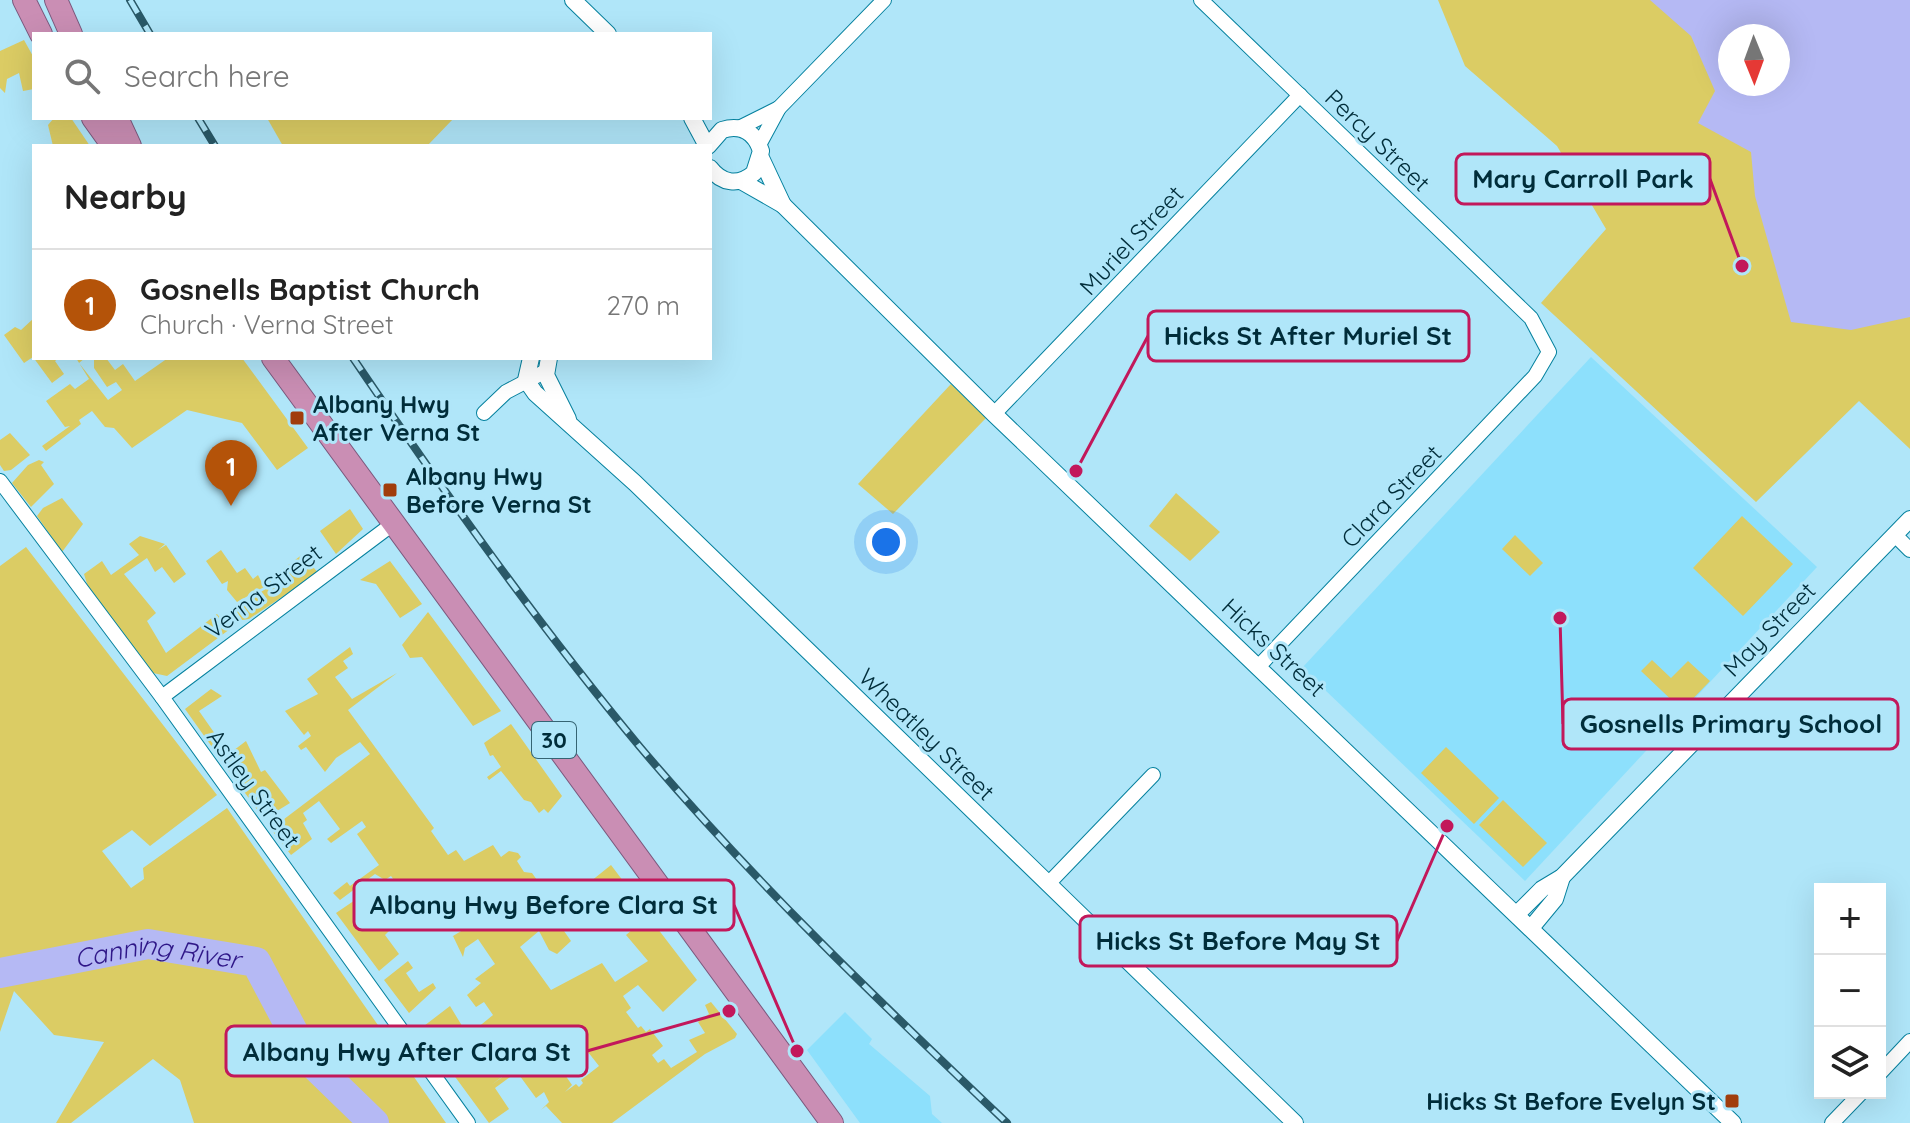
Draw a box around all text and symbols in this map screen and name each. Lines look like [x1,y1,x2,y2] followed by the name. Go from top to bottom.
[1718,24,1790,96] north arrow
[32,32,712,120] search box
[60,54,104,98] icon: search
[124,57,290,95] text: Search here
[1319,82,1437,198] street label: Percy Street
[1456,154,1710,204] callout: Mary Carroll Park
[1472,162,1694,195] text: Mary Carroll Park
[64,175,187,218] text: Nearby
[1073,179,1189,301] street label: Muriel Street
[140,270,480,308] text: Gosnells Baptist Church
[85,289,95,322] text: 1
[606,289,680,322] text: 270 m
[140,308,394,341] text: Church · Verna Street
[1148,311,1469,361] callout: Hicks St After Muriel St
[1164,319,1452,352] text: Hicks St After Muriel St
[313,389,480,447] place label: Albany Hwy After Verna St
[288,409,306,427] marker: Albany Hwy After Verna St
[1335,438,1447,554] street label: Clara Street
[205,440,257,506] pin: 1
[406,461,592,519] place label: Albany Hwy Before Verna St
[381,481,399,499] marker: Albany Hwy Before Verna St
[866,522,906,562] your location
[199,537,327,645] street label: Verna Street
[1716,575,1822,683] street label: May Street
[1216,591,1332,703] street label: Hicks Street
[853,662,1001,806] street label: Wheatley Street
[1563,699,1898,749] callout: Gosnells Primary School
[1580,707,1882,740] text: Gosnells Primary School
[532,722,576,758] road number: 30
[201,723,307,853] street label: Astley Street
[354,880,734,930] callout: Albany Hwy Before Clara St
[1814,883,1886,1099] map controls
[1814,883,1886,955] button: +
[370,888,718,921] text: Albany Hwy Before Clara St
[1080,916,1397,966] callout: Hicks St Before May St
[1095,924,1381,957] text: Hicks St Before May St
[71,927,246,976] water label: Canning River
[1814,955,1886,1027] button: −
[226,1026,587,1076] callout: Albany Hwy After Clara St
[1814,1027,1886,1099] button: layers
[243,1035,571,1068] text: Albany Hwy After Clara St
[1426,1086,1716,1116] place label: Hicks St Before Evelyn St
[1723,1092,1741,1110] marker: Hicks St Before Evelyn St

